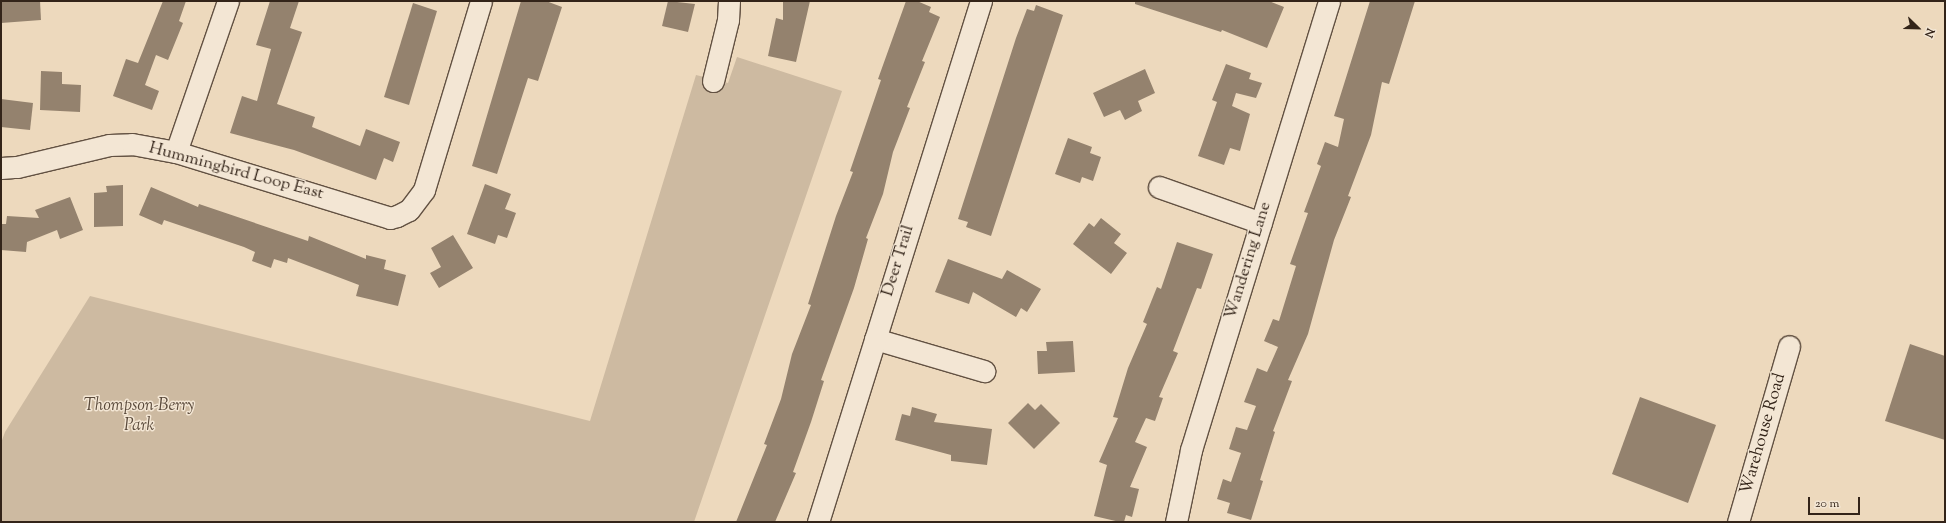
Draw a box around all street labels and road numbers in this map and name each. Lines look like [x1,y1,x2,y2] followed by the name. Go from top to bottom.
[146,139,326,205] street label: Hummingbird Loop East
[1221,200,1277,322] street label: Wandering Lane
[878,223,920,299] street label: Deer Trail
[1737,371,1791,497] street label: Warehouse Road

